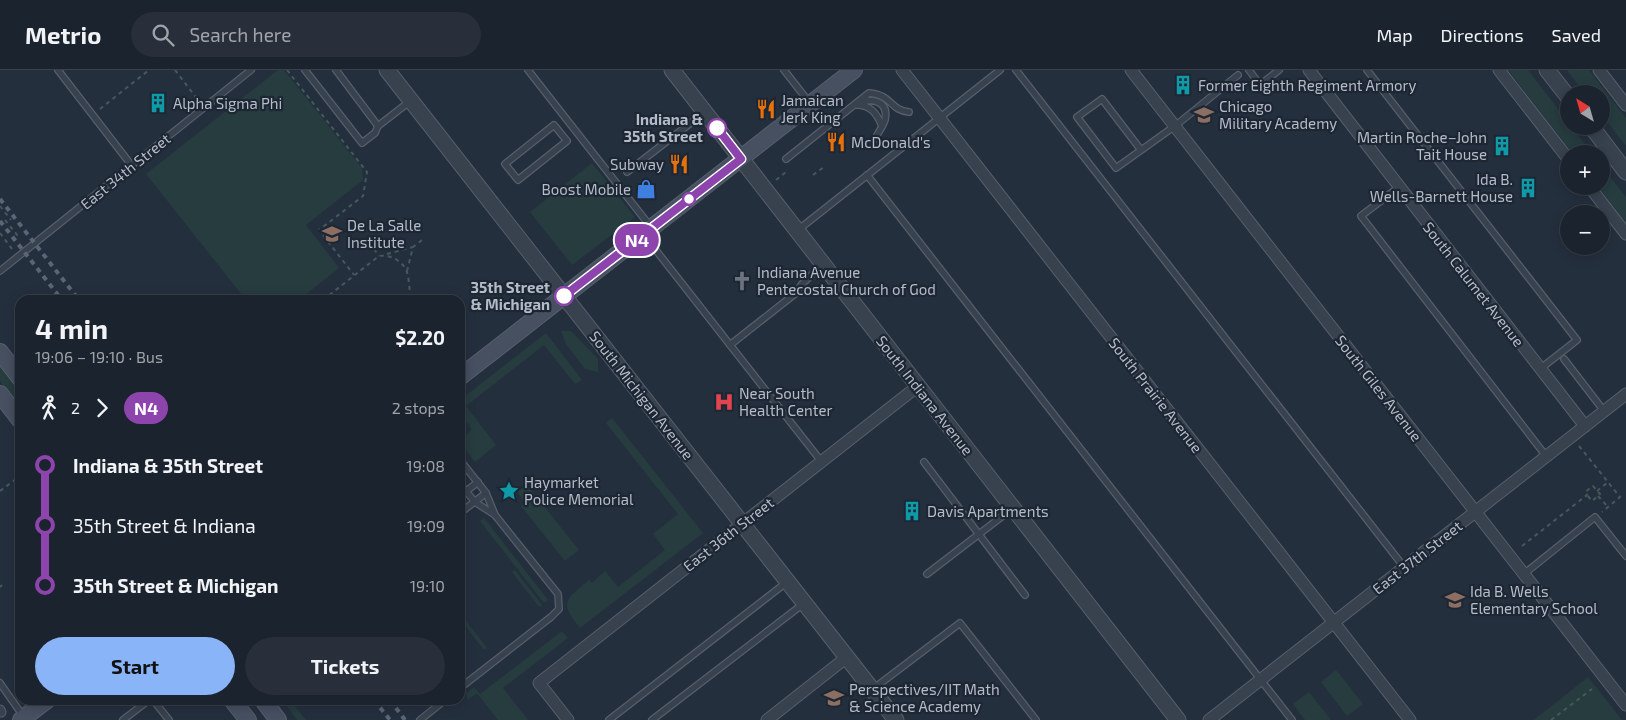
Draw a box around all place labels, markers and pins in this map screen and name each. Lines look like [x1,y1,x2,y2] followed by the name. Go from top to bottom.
[1172,74,1194,96] building icon: Former Eighth Regiment Armory
[1198,76,1417,94] place label: Former Eighth Regiment Armory
[781,91,844,126] place label: Jamaican Jerk King
[147,92,169,114] building icon: Alpha Sigma Phi
[173,94,282,112] place label: Alpha Sigma Phi
[1219,97,1337,132] place label: Chicago Military Academy
[755,98,777,120] restaurant icon: Jamaican Jerk King
[1193,104,1215,126] school or university icon: Chicago Military Academy
[624,110,704,145] place label: Indiana & 35th Street
[707,118,727,138] marker: Indiana & 35th Street
[1357,128,1487,163] place label: Martin Roche–John Tait House
[825,131,847,153] restaurant icon: McDonald's
[851,133,931,151] place label: McDonald's
[1491,135,1513,157] building icon: Martin Roche–John Tait House
[668,153,690,175] restaurant icon: Subway
[610,155,664,173] place label: Subway
[1370,170,1513,205] place label: Ida B. Wells-Barnett House
[1517,177,1539,199] building icon: Ida B. Wells-Barnett House
[635,178,657,200] shop icon: Boost Mobile
[542,180,631,198] place label: Boost Mobile
[682,192,696,206] unlabelled marker
[347,216,421,251] place label: De La Salle Institute
[321,223,343,245] school or university icon: De La Salle Institute
[757,263,936,298] place label: Indiana Avenue Pentecostal Church of God
[731,270,753,292] church icon: Indiana Avenue Pentecostal Church of God
[470,278,550,313] place label: 35th Street & Michigan
[554,286,574,306] marker: 35th Street & Michigan
[739,384,833,419] place label: Near South Health Center
[713,391,735,413] hospital icon: Near South Health Center
[524,473,634,508] place label: Haymarket Police Memorial
[498,480,520,502] place icon: Haymarket Police Memorial
[901,500,923,522] building icon: Davis Apartments
[927,502,1049,520] place label: Davis Apartments
[1470,582,1598,617] place label: Ida B. Wells Elementary School
[1444,589,1466,611] school or university icon: Ida B. Wells Elementary School
[849,680,1000,715] place label: Perspectives/IIT Math & Science Academy
[823,687,845,709] school or university icon: Perspectives/IIT Math & Science Academy

